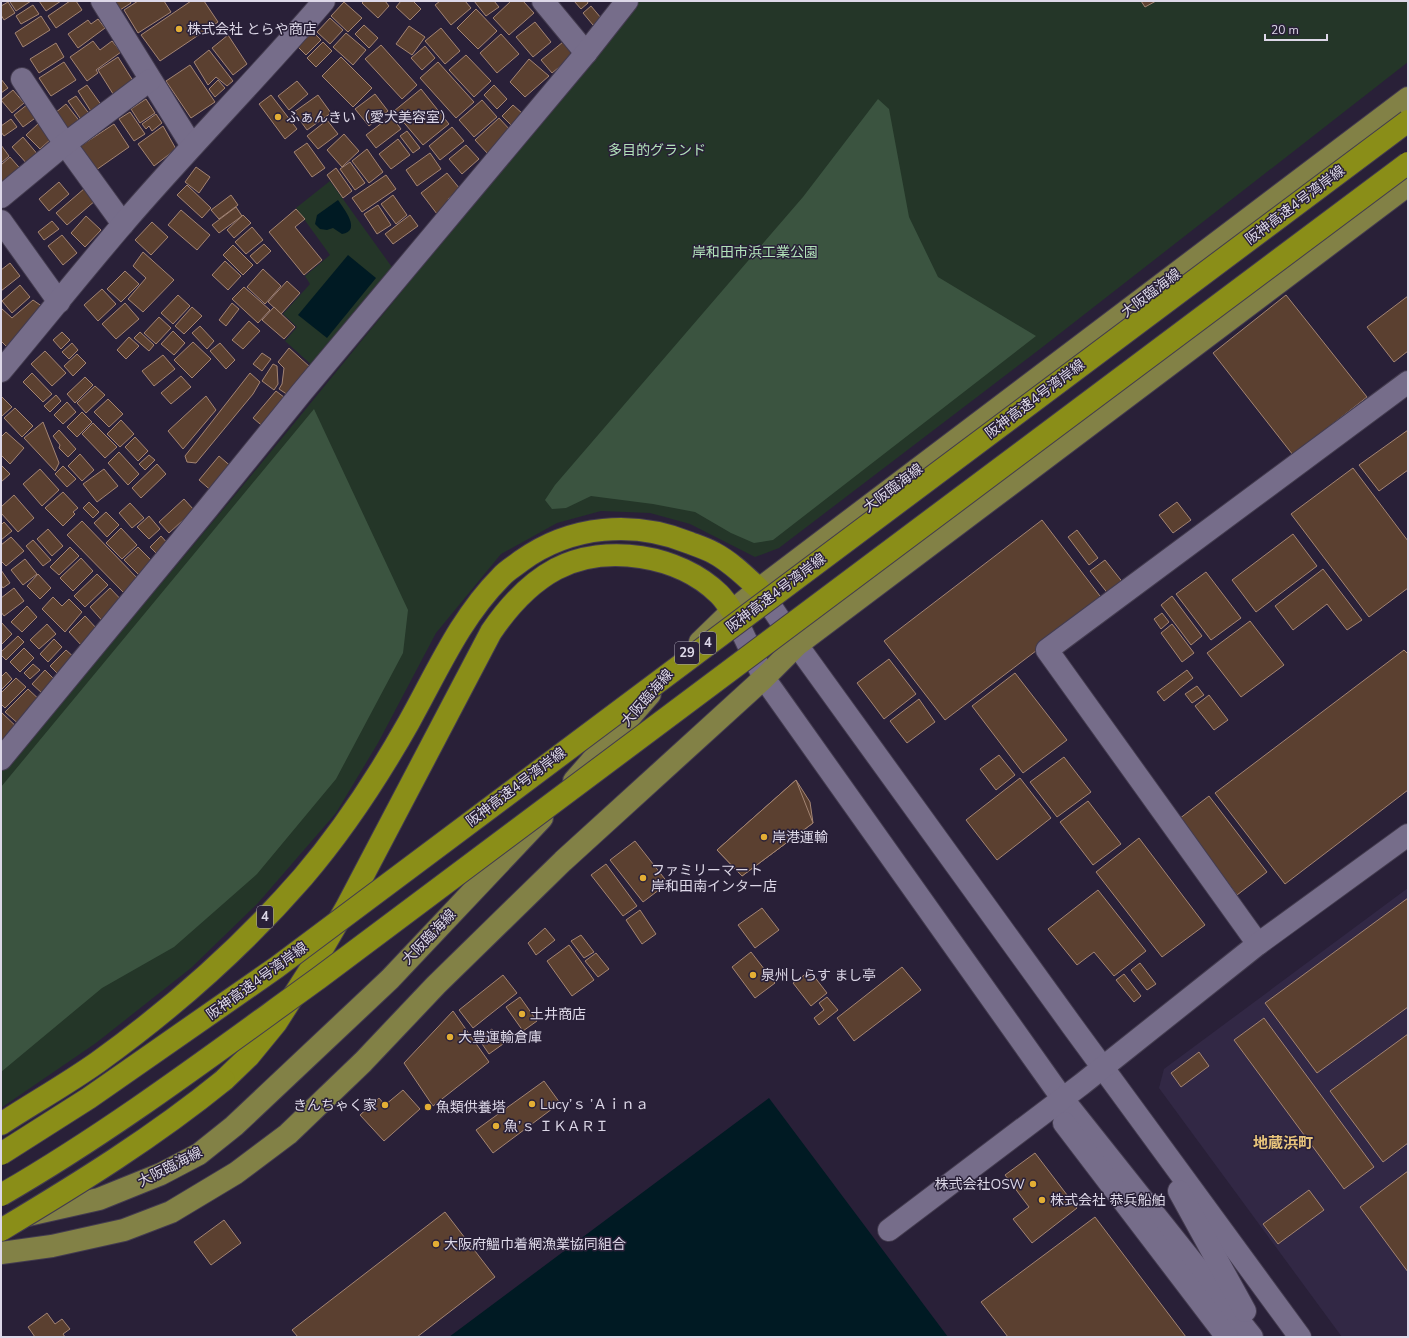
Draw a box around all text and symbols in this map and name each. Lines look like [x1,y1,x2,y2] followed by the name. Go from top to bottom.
[1265,16,1327,42] scale bar
[187,20,317,39] place label: 株式会社 とらや商店
[1271,22,1299,38] text: 20 m
[174,24,184,34] marker: 株式会社 とらや商店
[286,108,454,127] place label: ふぁんきい（愛犬美容室）
[273,112,283,122] marker: ふぁんきい（愛犬美容室）
[608,141,706,160] park label: 多目的グランド
[1241,161,1349,249] street label: 阪神高速4号湾岸線
[692,243,818,262] park label: 岸和田市浜工業公園
[1117,264,1185,322] street label: 大阪臨海線
[981,355,1089,443] street label: 阪神高速4号湾岸線
[859,459,927,517] street label: 大阪臨海線
[722,549,830,637] street label: 阪神高速4号湾岸線
[700,632,716,654] road number: 4
[675,642,699,664] road number: 29
[617,665,677,731] street label: 大阪臨海線
[462,743,570,831] street label: 阪神高速4号湾岸線
[772,828,828,847] place label: 岸港運輸
[759,832,769,842] marker: 岸港運輸
[651,861,777,896] place label: ファミリーマート 岸和田南インター店
[638,873,648,883] marker: ファミリーマート 岸和田南インター店
[398,905,460,969] street label: 大阪臨海線
[257,906,273,928] road number: 4
[203,938,311,1024] street label: 阪神高速4号湾岸線
[761,966,876,985] place label: 泉州しらす まし亭
[748,970,758,980] marker: 泉州しらす まし亭
[530,1005,586,1024] place label: 土井商店
[517,1009,527,1019] marker: 土井商店
[458,1028,542,1047] place label: 大豊運輸倉庫
[445,1032,455,1042] marker: 大豊運輸倉庫
[540,1095,649,1114] place label: Lucy’ｓ ’Ａｉｎａ
[293,1096,377,1115] place label: きんちゃく家
[436,1098,506,1117] place label: 魚類供養塔
[527,1099,537,1109] marker: Lucy’ｓ ’Ａｉｎａ
[380,1100,390,1110] marker: きんちゃく家
[423,1102,433,1112] marker: 魚類供養塔
[504,1117,609,1136] place label: 魚’ｓ ＩＫＡＲＩ
[491,1121,501,1131] marker: 魚’ｓ ＩＫＡＲＩ
[1253,1133,1313,1153] district label: 地蔵浜町
[135,1143,205,1191] street label: 大阪臨海線
[934,1175,1026,1194] place label: 株式会社OSW
[1028,1179,1038,1189] marker: 株式会社OSW
[1050,1191,1166,1210] place label: 株式会社 恭兵船舶
[1037,1195,1047,1205] marker: 株式会社 恭兵船舶
[444,1235,626,1254] place label: 大阪府鰮巾着網漁業協同組合
[431,1239,441,1249] marker: 大阪府鰮巾着網漁業協同組合

